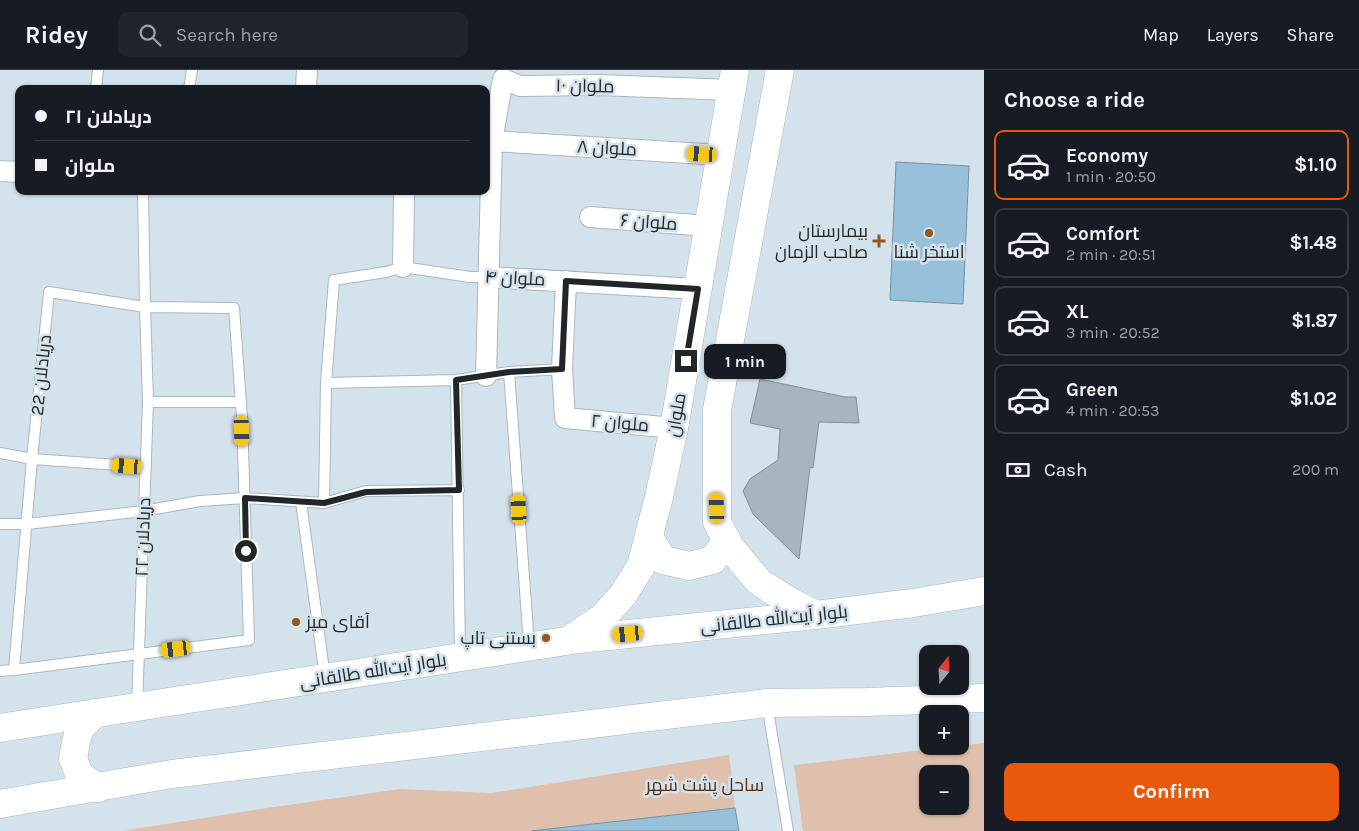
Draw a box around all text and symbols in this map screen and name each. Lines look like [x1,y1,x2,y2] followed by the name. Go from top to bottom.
[118,12,468,57] search box
[25,21,88,49] text: Ridey
[136,21,164,49] icon: search
[176,24,278,46] text: Search here
[1143,24,1179,46] text: Map
[1207,24,1259,46] text: Layers
[1287,24,1334,46] text: Share
[555,74,615,98] street label: ملوان ۱۰
[1004,87,1145,113] text: Choose a ride
[65,106,152,128] text: دریادلان ۲۱
[577,135,637,161] street label: ملوان ۸
[1006,143,1051,188] icon: car
[1066,145,1148,167] text: Economy
[686,146,717,162] car
[1294,154,1337,176] text: $1.10
[65,155,115,177] text: ملوان
[1066,167,1156,186] text: 1 min · 20:50
[620,209,678,235] street label: ملوان ۶
[775,220,868,263] place label: بیمارستان صاحب الزمان
[1006,221,1051,266] icon: car
[1066,223,1140,245] text: Comfort
[923,227,935,239] marker: استخر شنا
[1289,232,1337,254] text: $1.48
[872,234,886,248] marker: بیمارستان صاحب الزمان
[893,241,965,263] place label: استخر شنا
[1066,245,1156,264] text: 2 min · 20:51
[484,265,546,291] street label: ملوان ۴
[1006,299,1051,344] icon: car
[1066,301,1088,323] text: XL
[1291,310,1337,332] text: $1.87
[1066,323,1160,342] text: 3 min · 20:52
[26,334,56,416] street label: دریادلان 22
[704,344,786,378] callout: 1 min
[675,350,697,372] route end
[725,352,765,371] text: 1 min
[1006,377,1051,422] icon: car
[1066,379,1118,401] text: Green
[1290,388,1337,410] text: $1.02
[661,391,691,439] street label: ملوان
[1066,401,1160,420] text: 4 min · 20:53
[590,410,650,436] street label: ملوان ۲
[233,416,250,446] car
[1004,456,1032,484] icon: cash
[111,457,142,475] car
[1044,459,1088,481] text: Cash
[1292,460,1339,479] text: 200 m
[708,493,725,523] car
[510,494,527,524] car
[131,497,155,577] street label: دریادلان ۲۲
[235,540,257,562] route start
[699,599,849,638] street label: بلوار آیت‌الله طالقانی
[305,611,370,633] place label: آقای میز
[290,616,302,628] marker: آقای میز
[612,625,643,643] car
[461,627,536,650] place label: بستنی تاپ
[540,632,552,644] marker: بستنی تاپ
[160,640,191,658] car
[919,645,969,695] north arrow
[919,645,969,815] map controls
[298,648,448,693] street label: بلوار آیت‌الله طالقانی
[919,705,969,755] button: +
[1004,763,1339,821] button: Confirm
[919,765,969,815] button: −
[645,774,764,797] park label: ساحل پشت شهر

